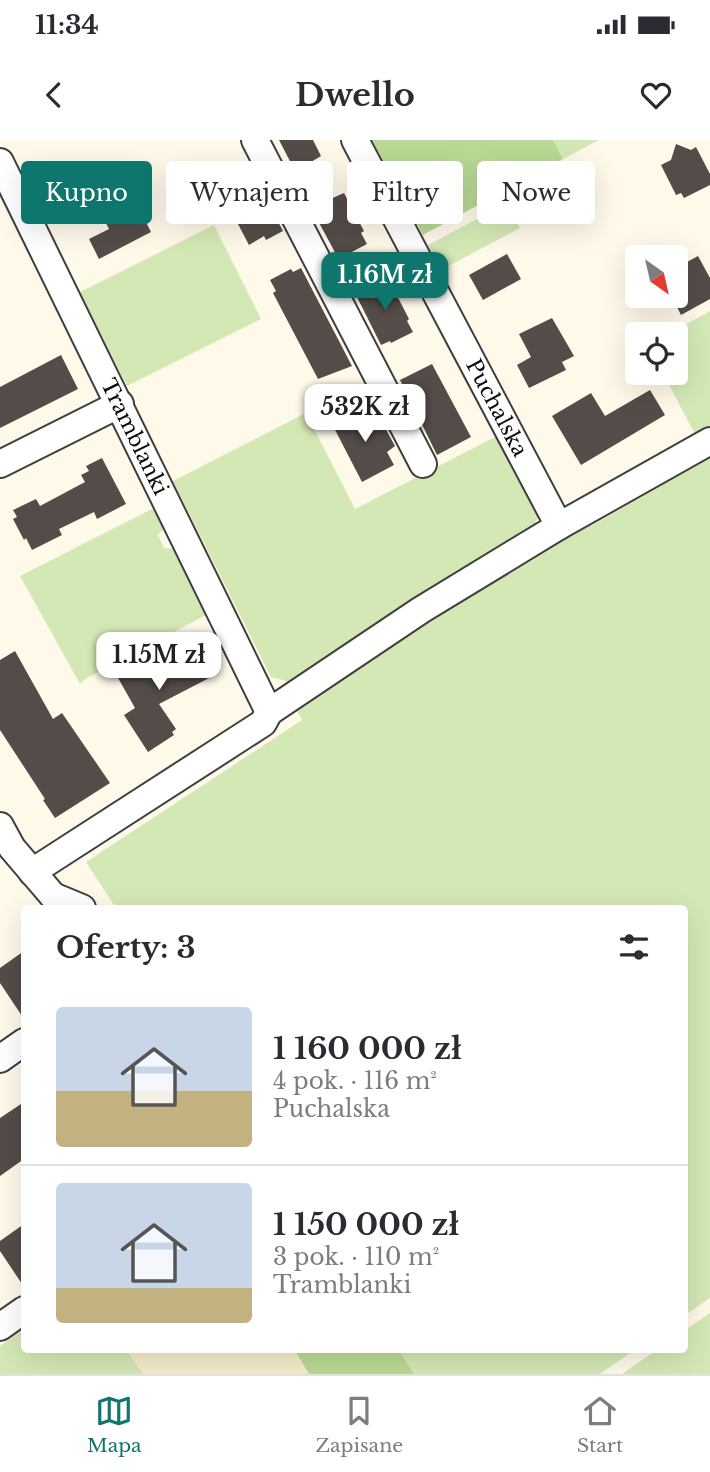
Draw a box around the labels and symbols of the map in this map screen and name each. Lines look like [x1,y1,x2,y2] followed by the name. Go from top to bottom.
[625,245,688,308] north arrow
[313,253,457,312] pin: 1.16M zł
[460,355,533,462] street label: Puchalska
[95,374,174,499] street label: Tramblanki
[300,384,430,444] pin: 532K zł
[87,632,231,692] pin: 1.15M zł

